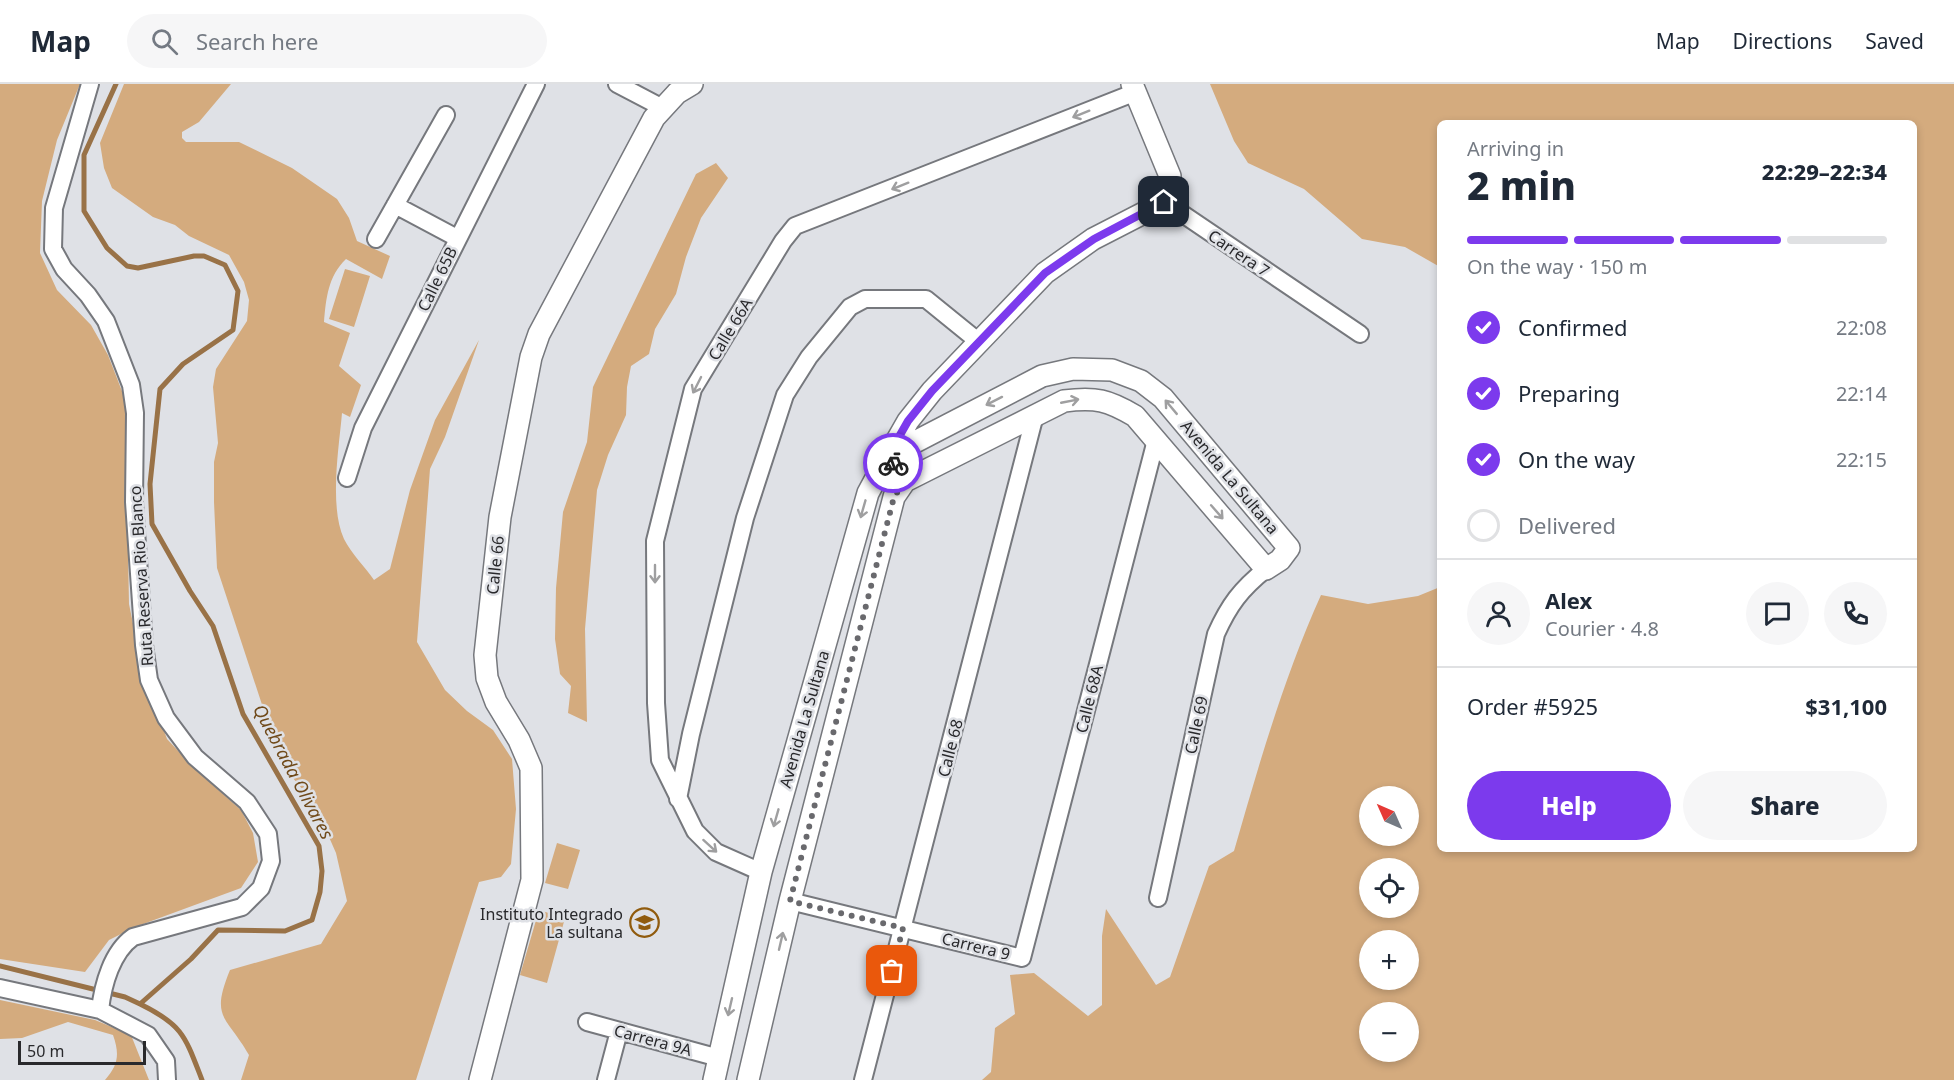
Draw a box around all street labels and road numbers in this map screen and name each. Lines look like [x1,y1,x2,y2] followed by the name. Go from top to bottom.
[1204,224,1274,282] street label: Carrera 7
[412,243,462,315] street label: Calle 65B
[703,293,758,364] street label: Calle 66A
[1176,415,1284,539] street label: Avenida La Sultana
[124,485,158,667] street label: Ruta Reserva Rio Blanco
[481,535,509,595] street label: Calle 66
[774,648,834,790] street label: Avenida La Sultana
[1070,662,1108,735] street label: Calle 68A
[1179,694,1213,756] street label: Calle 69
[932,717,968,779] street label: Calle 68
[940,927,1012,965] street label: Carrera 9
[612,1019,695,1061] street label: Carrera 9A

